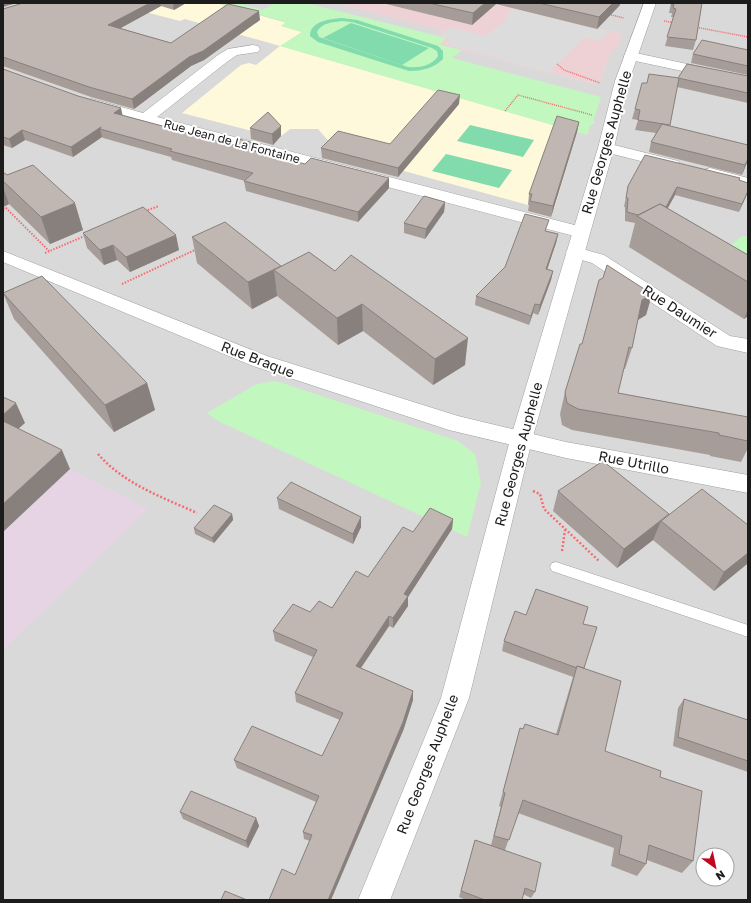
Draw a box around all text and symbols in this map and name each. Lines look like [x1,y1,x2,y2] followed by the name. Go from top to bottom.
[577,68,635,216] street label: Rue Georges Auphelle
[162,116,302,166] street label: Rue Jean de La Fontaine
[640,281,721,342] street label: Rue Daumier
[219,337,297,381] street label: Rue Braque
[491,380,545,528] street label: Rue Georges Auphelle
[597,447,671,477] street label: Rue Utrillo
[392,692,462,836] street label: Rue Georges Auphelle
[695,847,735,887] north arrow
[714,868,728,884] text: N

